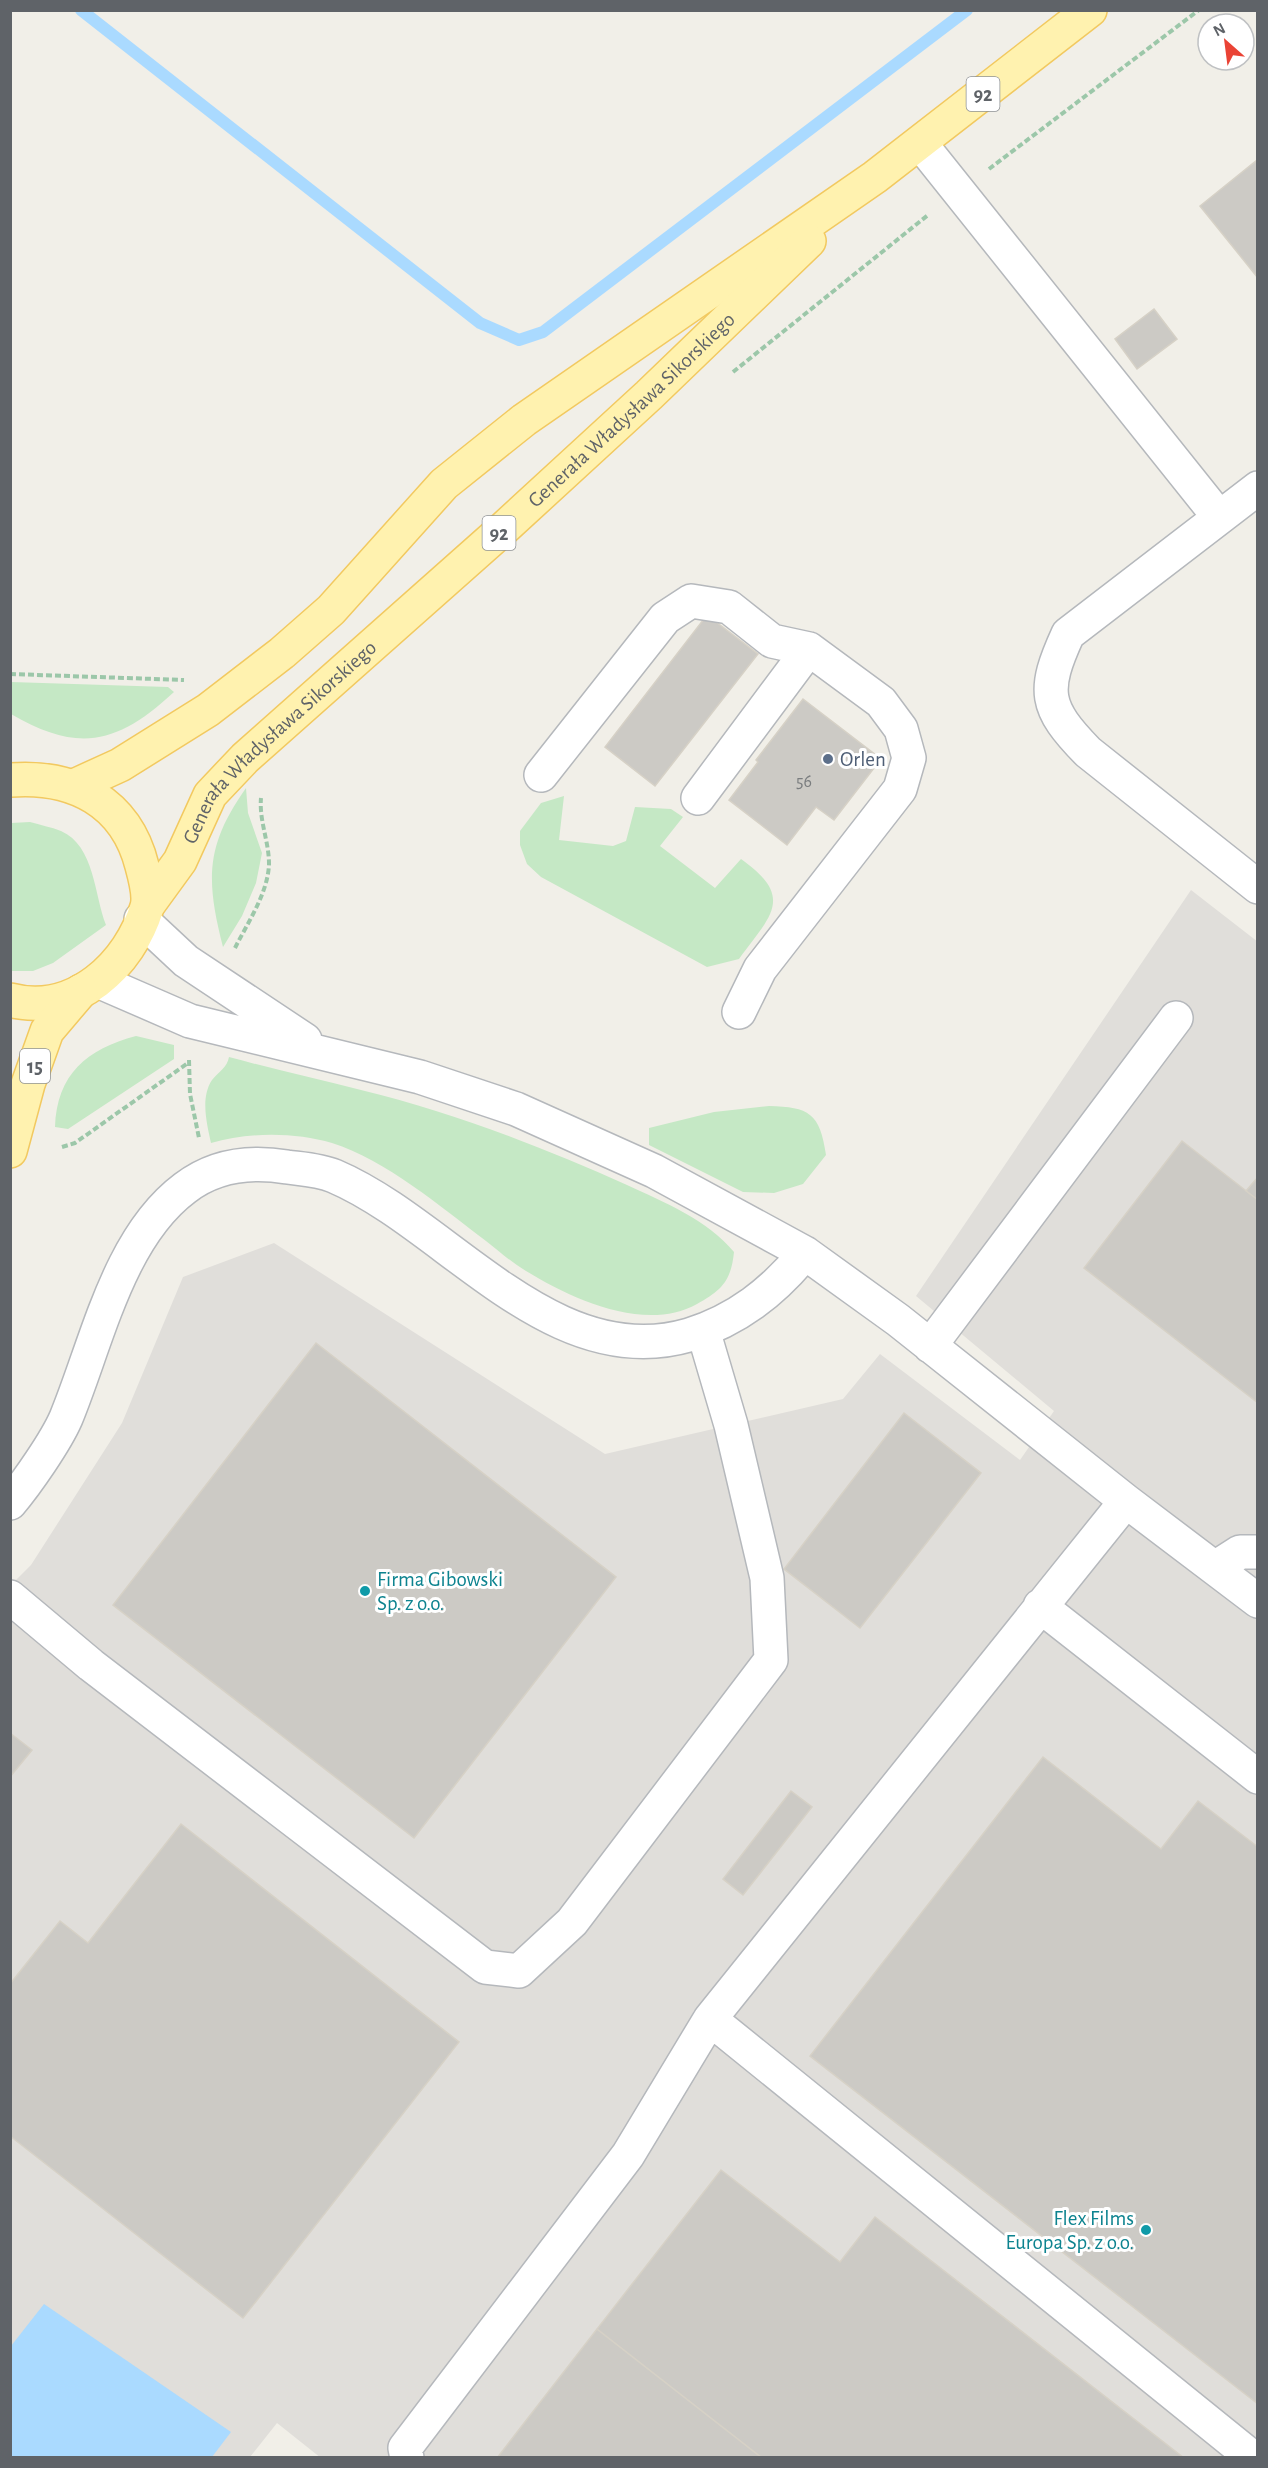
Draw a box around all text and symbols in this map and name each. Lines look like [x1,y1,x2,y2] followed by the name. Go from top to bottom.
[1196,12,1256,72] north arrow
[1211,20,1228,39] text: N
[966,77,1000,111] road number: 92
[524,309,739,511] street label: Generała Władysława Sikorskiego
[482,516,516,550] road number: 92
[179,637,380,847] street label: Generała Władysława Sikorskiego
[840,749,886,770] place label: Orlen
[821,752,835,766] marker: Orlen
[796,773,812,791] house number: 56
[20,1049,50,1083] road number: 15
[377,1569,503,1614] place label: Firma Gibowski Sp. z o.o.
[358,1584,372,1598] marker: Firma Gibowski Sp. z o.o.
[1006,2208,1134,2253] place label: Flex Films Europa Sp. z o.o.
[1139,2223,1153,2237] marker: Flex Films Europa Sp. z o.o.

